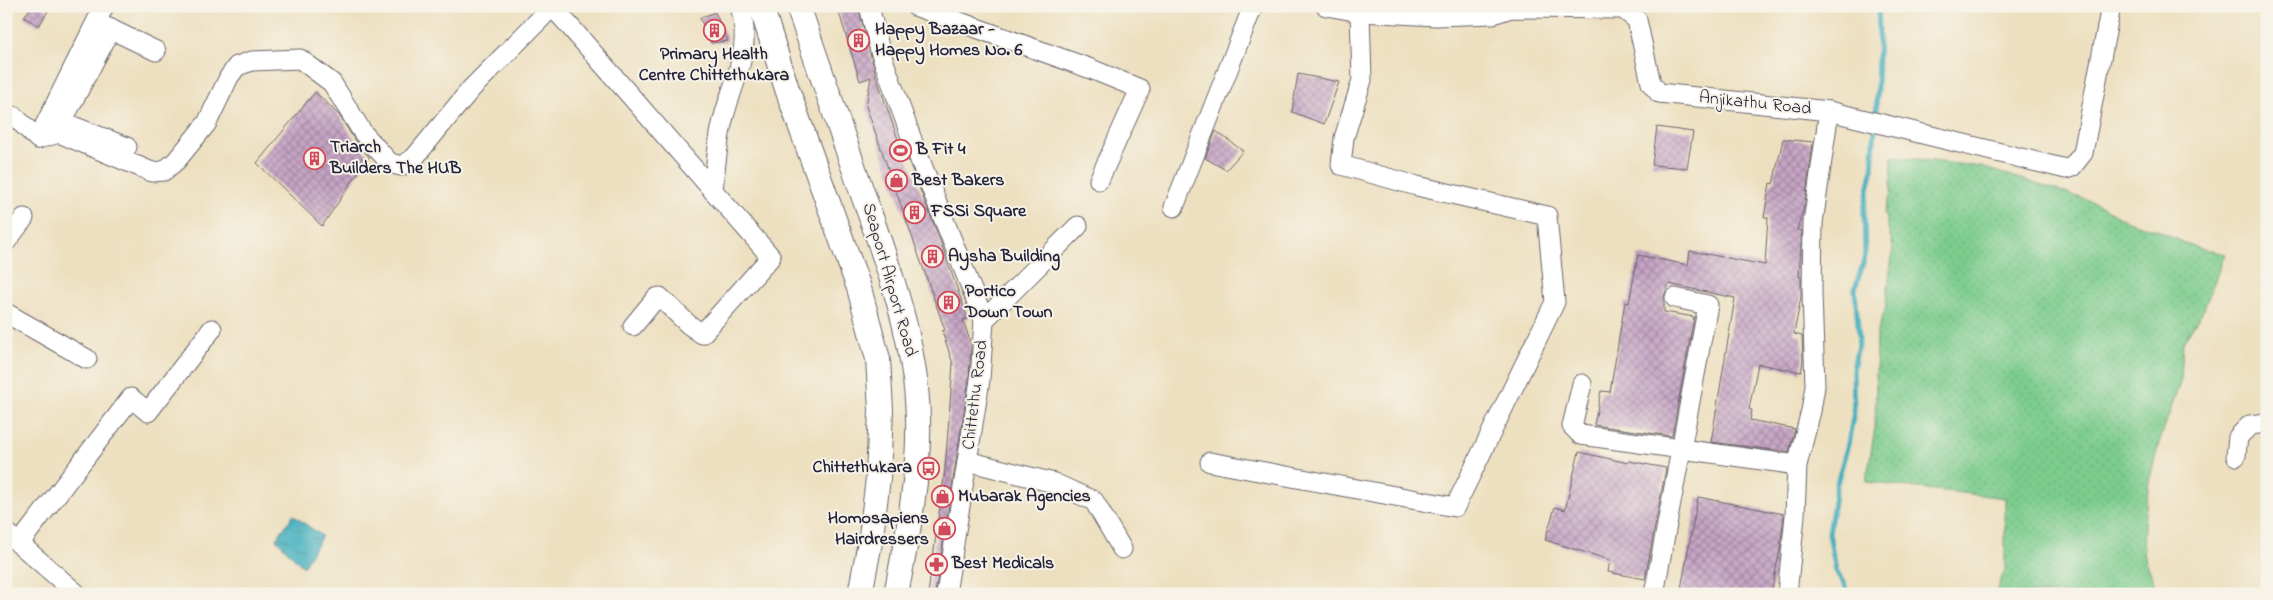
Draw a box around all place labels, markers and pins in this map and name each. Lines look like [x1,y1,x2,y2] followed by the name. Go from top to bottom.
[875,17,1022,65] place label: Happy Bazaar - Happy Homes No. 6
[702,18,726,42] building icon: Primary Health Centre Chittethukara
[847,28,871,52] building icon: Happy Bazaar - Happy Homes No. 6
[639,42,790,89] place label: Primary Health Centre Chittethukara
[329,135,461,182] place label: Triarch Builders The HUB
[915,137,966,163] place label: B Fit 4
[888,138,912,162] sports icon: B Fit 4
[302,146,326,170] building icon: Triarch Builders The HUB
[911,168,1004,194] place label: Best Bakers
[884,169,908,193] shop icon: Best Bakers
[930,199,1027,225] place label: FSSi Square
[903,200,927,224] building icon: FSSi Square
[948,244,1060,271] place label: Aysha Building
[920,245,944,269] building icon: Aysha Building
[964,279,1053,326] place label: Portico Down Town
[937,290,961,314] building icon: Portico Down Town
[812,455,912,481] place label: Chittethukara
[916,456,940,480] bus stop icon: Chittethukara
[958,484,1091,511] place label: Mubarak Agencies
[930,485,954,509] shop icon: Mubarak Agencies
[828,506,929,553] place label: Homosapiens Hairdressers
[933,517,957,541] shop icon: Homosapiens Hairdressers
[951,551,1054,577] place label: Best Medicals
[924,552,948,576] pharmacy icon: Best Medicals

